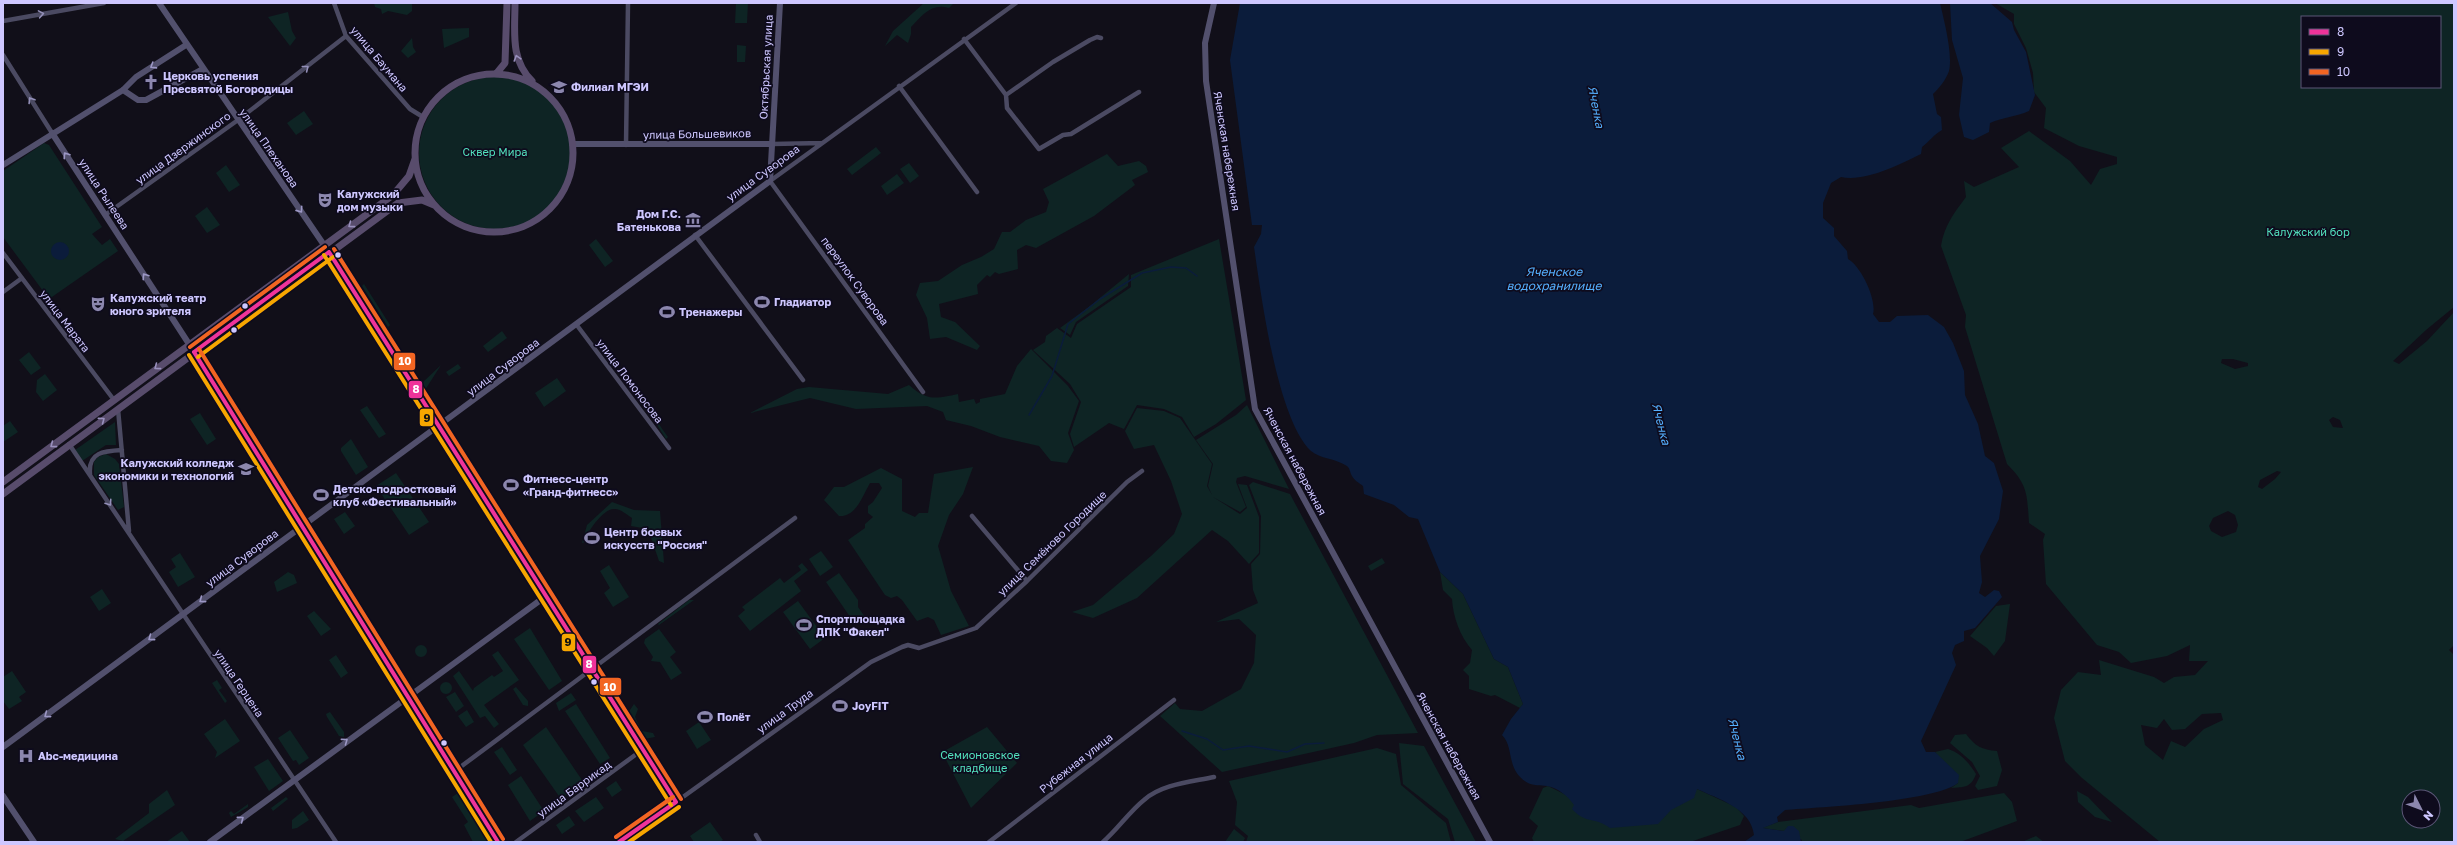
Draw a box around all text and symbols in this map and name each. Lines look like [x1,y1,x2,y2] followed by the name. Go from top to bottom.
[38,10,44,19] one-way arrow
[756,14,775,120] street label: Октябрьская улица
[2301,16,2441,88] legend
[348,23,411,94] street label: улица Баумана
[2337,24,2344,39] text: 8
[2337,44,2344,59] text: 9
[513,54,522,61] one-way arrow
[151,61,158,68] one-way arrow
[2337,64,2350,79] text: 10
[301,65,308,72] one-way arrow
[163,69,293,95] place label: Церковь успения Пресвятой Богородицы
[142,73,160,91] church icon: Церковь успения Пресвятой Богородицы
[550,78,568,96] school or university icon: Филиал МГЭИ
[571,80,649,93] place label: Филиал МГЭИ
[1585,84,1608,130] water label: Яченка
[1212,90,1243,212] street label: Яченская набережная
[28,97,36,104] one-way arrow
[237,106,302,190] street label: улица Плеханова
[133,109,233,186] street label: улица Дзержинского
[643,126,751,141] street label: улица Большевиков
[724,142,802,203] street label: улица Суворова
[462,145,528,158] park label: Сквер Мира
[64,152,71,159] one-way arrow
[77,156,132,232] street label: улица Рылеева
[337,187,403,213] place label: Калужский дом музыки
[316,191,334,209] theatre icon: Калужский дом музыки
[295,205,302,212] one-way arrow
[617,207,681,233] place label: Дом Г.С. Батенькова
[684,211,702,229] museum icon: Дом Г.С. Батенькова
[348,220,355,228] one-way arrow
[2266,225,2350,238] park label: Калужский бор
[819,234,892,327] street label: переулок Суворова
[333,250,343,260] unlabelled marker
[1507,264,1602,293] water label: Яченское водохранилище
[142,273,150,280] one-way arrow
[38,287,93,355] street label: улица Марата
[110,291,206,317] place label: Калужский театр юного зрителя
[753,293,771,311] sports icon: Гладиатор
[89,295,107,313] theatre icon: Калужский театр юного зрителя
[774,295,831,308] place label: Гладиатор
[240,301,250,311] unlabelled marker
[658,303,676,321] sports icon: Тренажеры
[679,305,742,318] place label: Тренажеры
[229,325,239,335] unlabelled marker
[464,335,541,398] street label: улица Суворова
[594,336,666,425] street label: улица Ломоносова
[393,352,416,371] line badge: 10
[399,354,411,367] text: 10
[155,362,162,369] one-way arrow
[408,380,423,399] line badge: 8
[412,382,420,395] text: 8
[1649,401,1674,448] water label: Яченка
[1261,404,1330,517] street label: Яченская набережная
[419,408,434,427] line badge: 9
[424,411,431,424] text: 9
[98,417,105,425] one-way arrow
[51,440,58,447] one-way arrow
[99,456,234,482] place label: Калужский колледж экономики и технологий
[237,460,255,478] school or university icon: Калужский колледж экономики и технологий
[523,472,618,498] place label: Фитнесс-центр «Гранд-фитнесс»
[502,476,520,494] sports icon: Фитнесс-центр «Гранд-фитнесс»
[333,482,457,508] place label: Детско-подростковый клуб «Фестивальный»
[312,486,330,504] sports icon: Детско-подростковый клуб «Фестивальный»
[995,487,1109,598] street label: улица Семёново Городище
[104,499,111,506] one-way arrow
[604,525,707,551] place label: Центр боевых искусств "Россия"
[203,526,280,589] street label: улица Суворова
[583,529,601,547] sports icon: Центр боевых искусств "Россия"
[200,595,207,602] one-way arrow
[816,612,905,638] place label: Спортплощадка ДПК "Факел"
[795,616,813,634] sports icon: Спортплощадка ДПК "Факел"
[149,633,156,640] one-way arrow
[561,633,576,652] line badge: 9
[565,635,572,648] text: 9
[212,646,267,719] street label: улица Герцена
[582,655,597,674] line badge: 8
[585,657,593,670] text: 8
[589,677,599,687] unlabelled marker
[599,677,622,696] line badge: 10
[604,680,616,693] text: 10
[754,686,815,735] street label: улица Труда
[1414,690,1484,802] street label: Яченская набережная
[831,697,849,715] sports icon: JoyFIT
[852,699,889,712] place label: JoyFIT
[696,708,714,726] sports icon: Полёт
[44,710,51,717] one-way arrow
[717,710,751,723] place label: Полёт
[1725,716,1750,763] water label: Яченка
[1037,730,1115,795] street label: Рубежная улица
[439,738,449,748] unlabelled marker
[341,739,348,746] one-way arrow
[17,747,35,765] hospital icon: Abc-медицина
[940,748,1020,774] park label: Семионовское кладбище
[38,749,118,762] place label: Abc-медицина
[534,757,613,820] street label: улица Баррикад
[2401,789,2441,829] north arrow
[2421,809,2436,823] text: N
[236,816,243,823] one-way arrow

